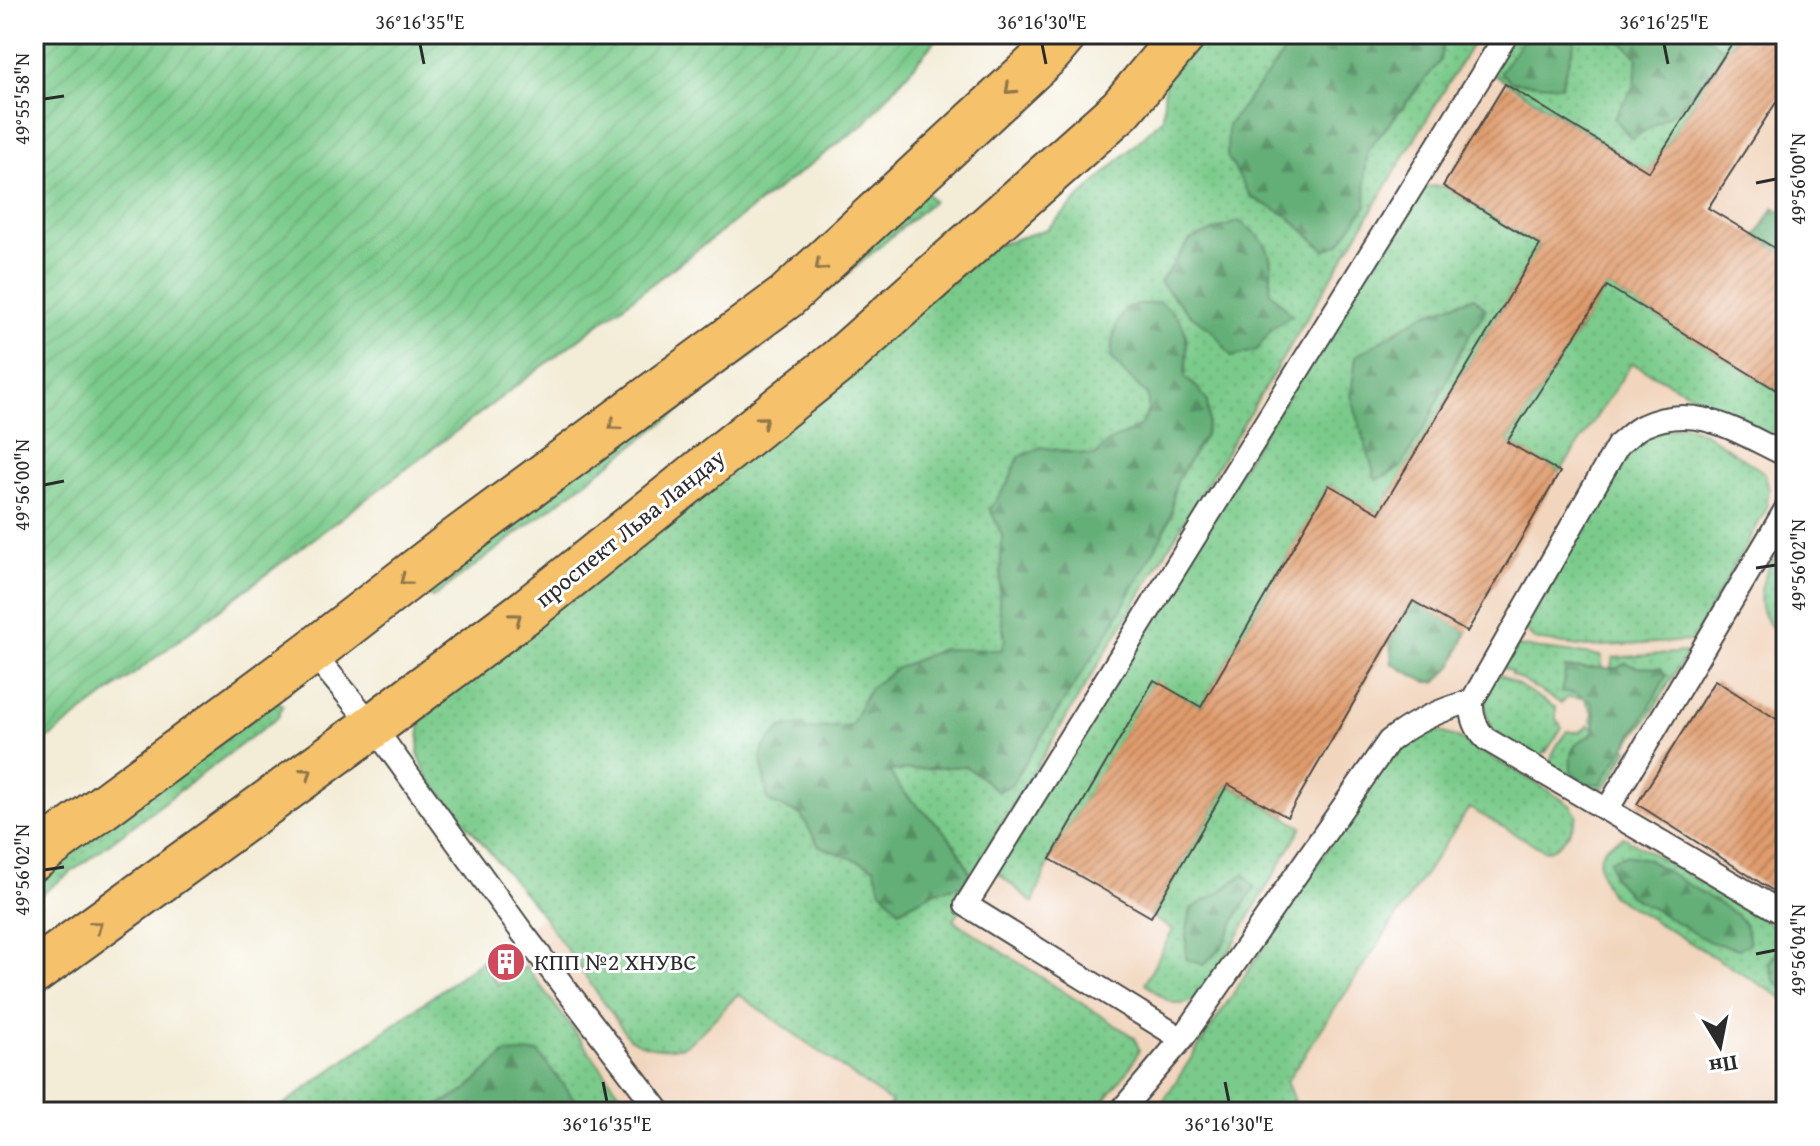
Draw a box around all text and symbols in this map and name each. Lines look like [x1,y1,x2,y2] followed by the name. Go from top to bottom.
[376,7,464,36] text: 36°16'35"E
[998,7,1086,36] text: 36°16'30"E
[1620,7,1708,36] text: 36°16'25"E
[7,53,36,145] text: 49°55'58"N
[1005,80,1019,95] one-way arrow
[1783,133,1812,225] text: 49°56'00"N
[814,257,829,271] one-way arrow
[608,415,622,429] one-way arrow
[754,417,769,431] one-way arrow
[7,439,36,531] text: 49°56'00"N
[527,440,732,615] street label: проспект Льва Ландау
[1783,519,1812,611] text: 49°56'02"N
[400,570,414,585] one-way arrow
[507,614,522,628] one-way arrow
[299,768,313,783] one-way arrow
[7,824,36,916] text: 49°56'02"N
[1783,904,1812,996] text: 49°56'04"N
[88,921,103,936] one-way arrow
[485,941,527,983] building icon: КПП №2 ХНУВС
[534,944,697,979] place label: КПП №2 ХНУВС
[1680,1006,1760,1086] north arrow
[1707,1047,1740,1084] text: Пн
[563,1109,651,1138] text: 36°16'35"E
[1185,1109,1273,1138] text: 36°16'30"E

